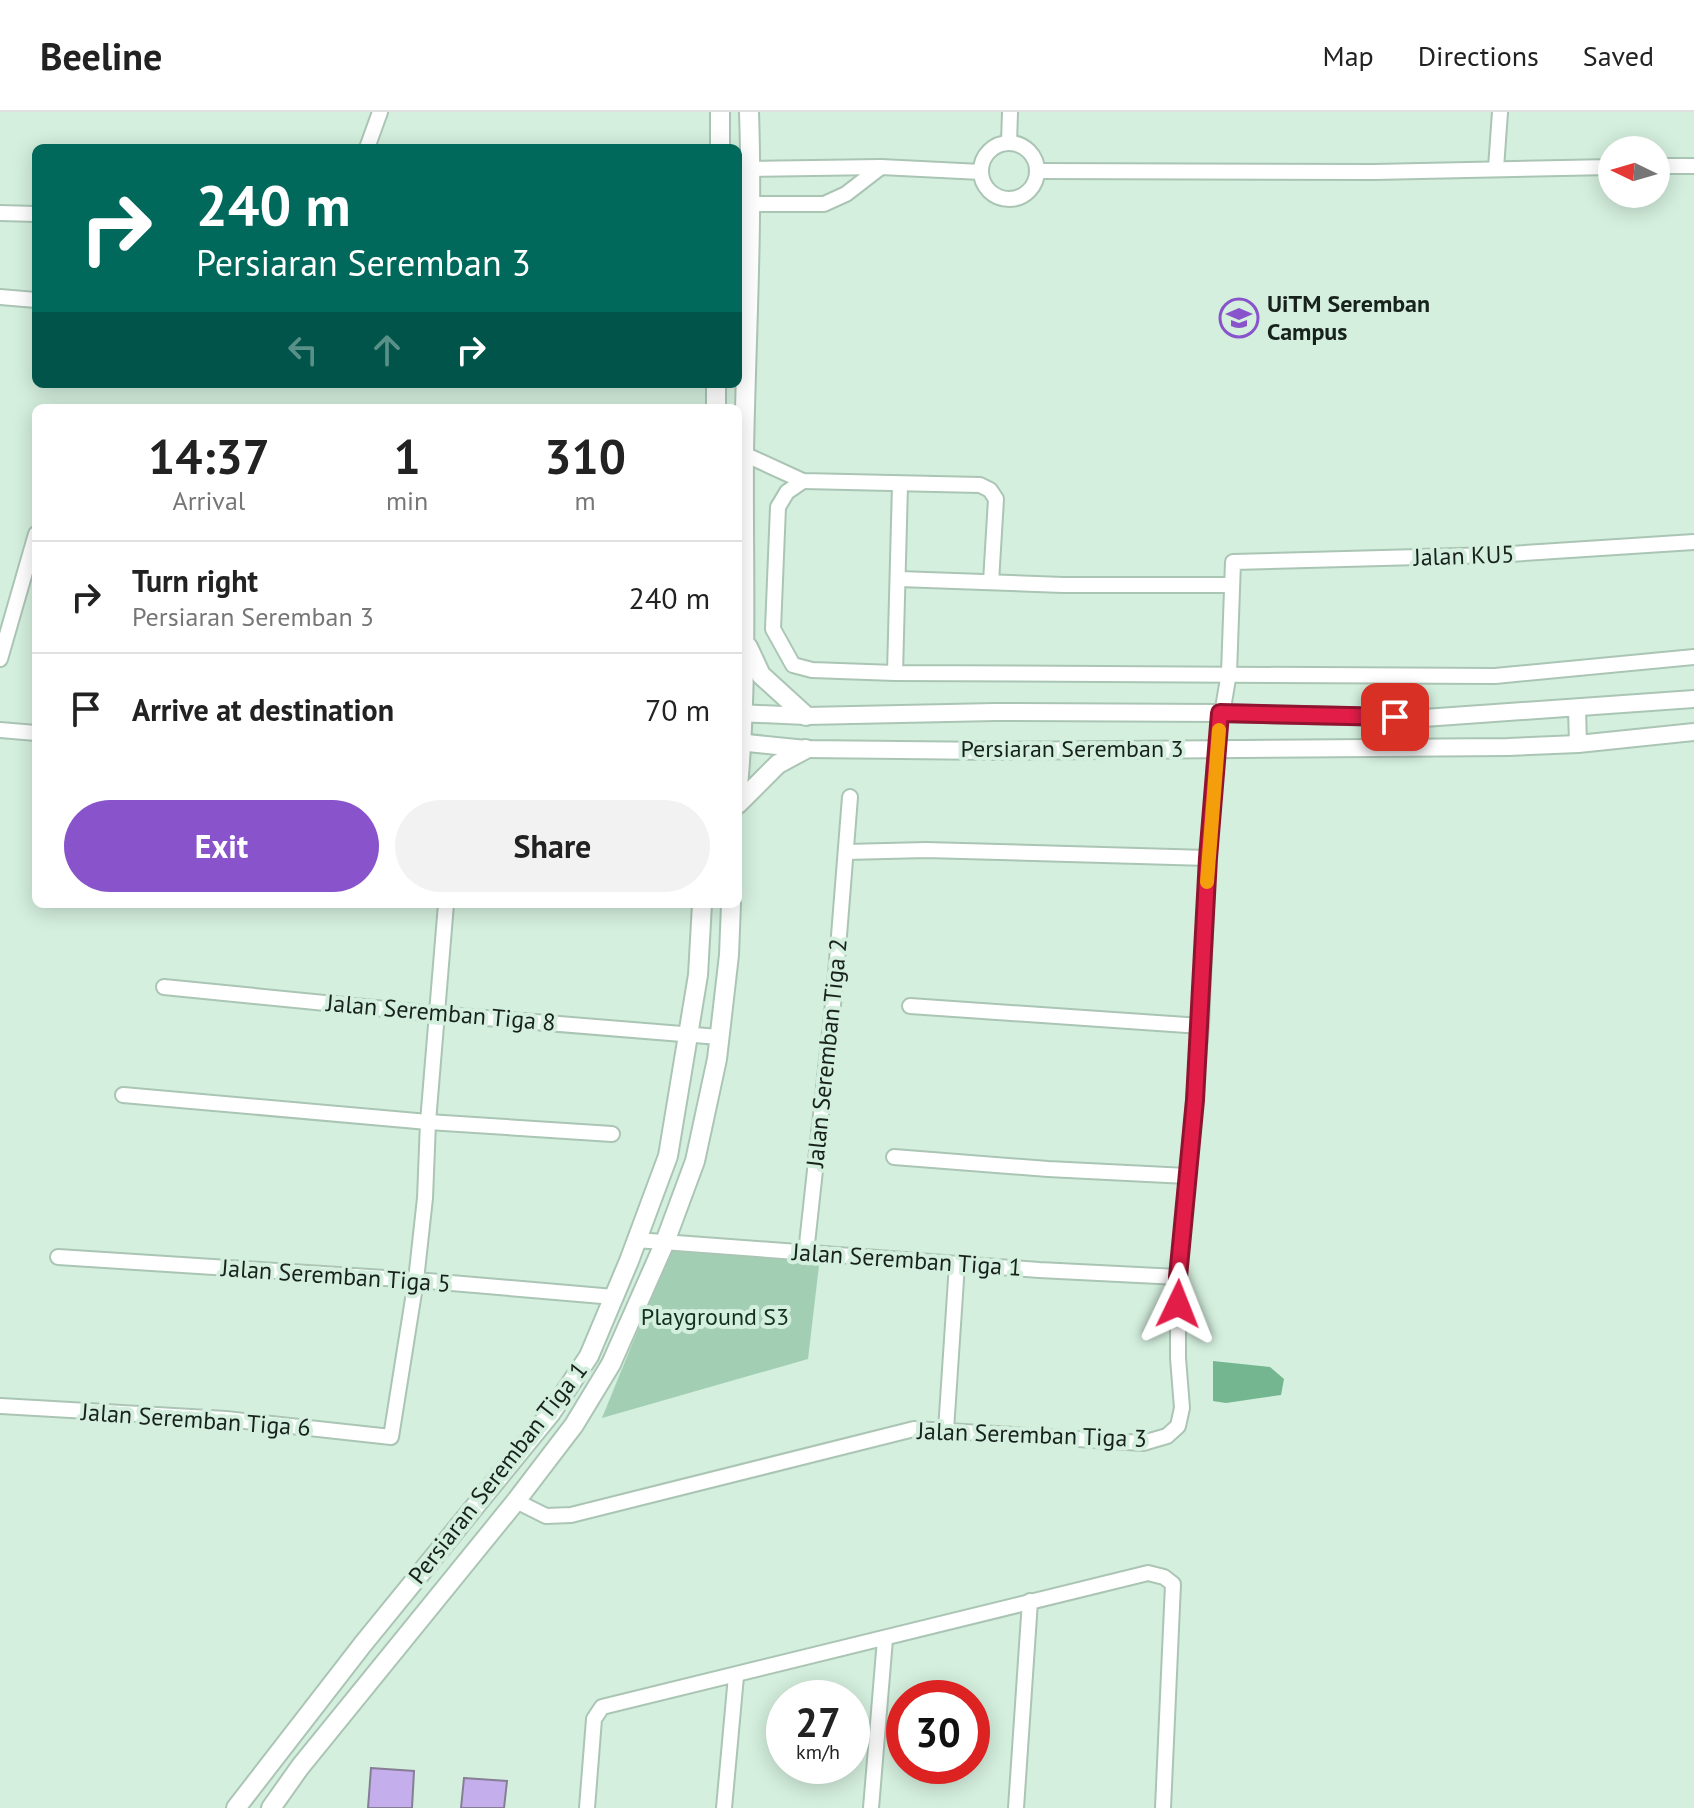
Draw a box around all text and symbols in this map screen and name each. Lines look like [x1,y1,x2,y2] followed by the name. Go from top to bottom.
[40,31,162,80] text: Beeline
[1323,37,1374,74] text: Map
[1418,37,1539,74] text: Directions
[1583,37,1654,74] text: Saved
[1598,136,1670,208] north arrow
[1598,136,1670,208] map controls
[196,169,351,241] text: 240 m
[64,176,168,280] icon: right
[196,239,531,286] text: Persiaran Seremban 3
[1267,288,1430,347] place label: UiTM Seremban Campus
[1218,297,1260,339] school or university icon: UiTM Seremban Campus
[281,328,325,372] icon: left
[365,328,409,372] icon: ahead
[449,328,493,372] icon: right
[148,425,270,487] text: 14:37
[393,425,421,487] text: 1
[544,425,626,487] text: 310
[173,484,245,517] text: Arrival
[386,484,428,517] text: min
[575,484,596,517] text: m
[1412,538,1515,573] street label: Jalan KU5
[132,561,258,600] text: Turn right
[64,575,108,619] icon: right
[629,578,710,617] text: 240 m
[132,600,374,633] text: Persiaran Seremban 3
[1361,683,1429,751] pin
[64,687,108,731] icon: arrive
[132,690,394,729] text: Arrive at destination
[645,690,710,729] text: 70 m
[1373,695,1417,739] icon: arrive
[960,733,1184,764] street label: Persiaran Seremban 3
[64,800,379,892] button: Exit
[395,800,710,892] button: Share
[799,937,854,1170] street label: Jalan Seremban Tiga 2
[324,987,557,1038] street label: Jalan Seremban Tiga 8
[790,1236,1023,1283] street label: Jalan Seremban Tiga 1
[219,1252,452,1299] street label: Jalan Seremban Tiga 5
[1136,1262,1220,1346] position arrow
[641,1301,789,1332] park label: Playground S3
[401,1355,594,1590] street label: Persiaran Seremban Tiga 1
[79,1396,312,1443] street label: Jalan Seremban Tiga 6
[916,1415,1147,1454] street label: Jalan Seremban Tiga 3
[886,1680,990,1784] speed limit sign: 30
[795,1696,841,1748] text: 27
[796,1739,840,1765] text: km/h

